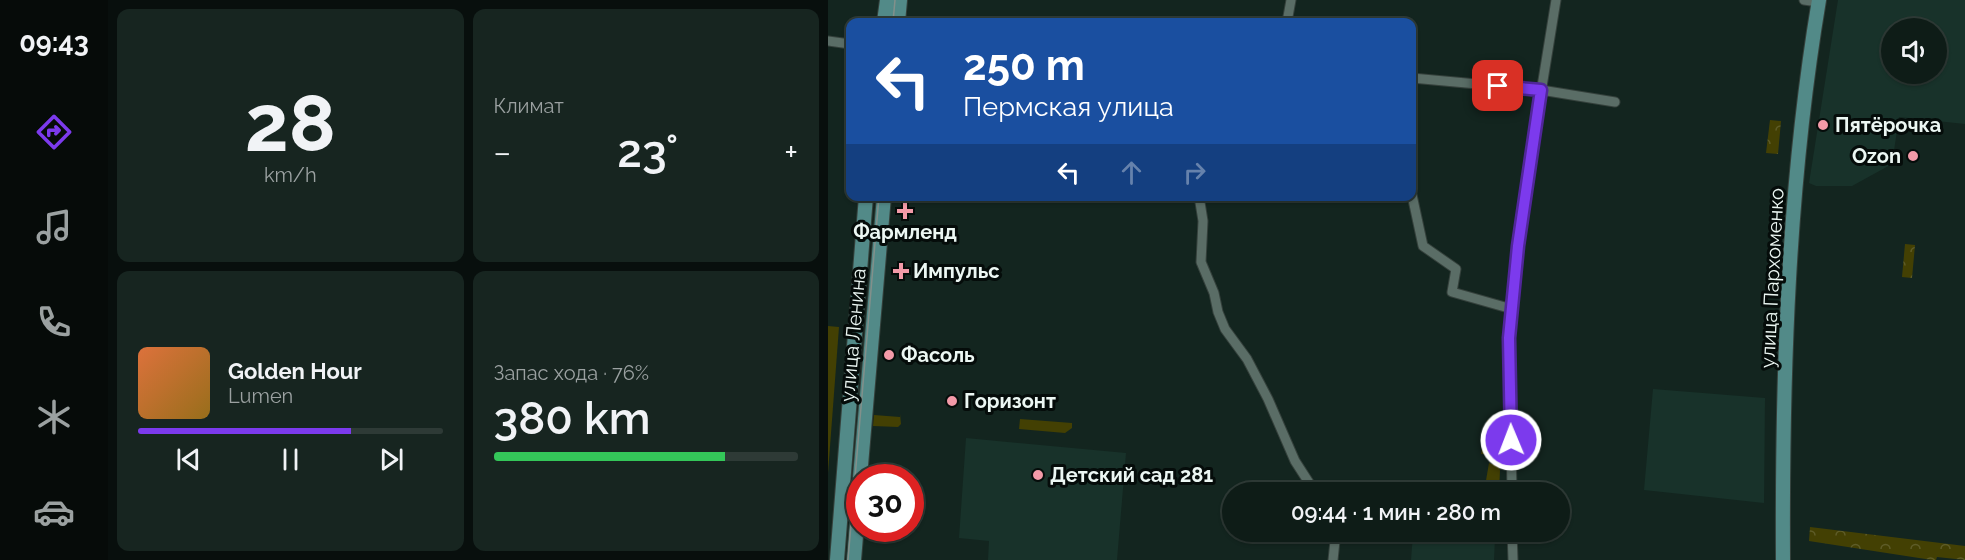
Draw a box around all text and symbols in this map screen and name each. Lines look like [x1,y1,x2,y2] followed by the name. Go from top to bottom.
[1881,18,1947,84] map controls
[1881,18,1947,84] button: sound
[19,27,89,58] text: 09:43
[963,41,1085,90] text: 250 m
[864,42,942,120] icon: left
[1472,60,1523,111] pin
[1481,69,1514,102] icon: arrive
[245,78,336,169] text: 28
[963,91,1174,122] text: Пермская улица
[494,94,564,118] text: Климат
[33,111,75,153] icon: directions
[1835,113,1941,137] place label: Пятёрочка
[1816,118,1830,132] marker: Пятёрочка
[617,125,678,178] text: 23°
[494,133,511,172] text: −
[784,133,798,172] text: +
[1852,144,1901,168] place label: Ozon
[1906,149,1920,163] marker: Ozon
[1052,156,1085,189] icon: left
[1115,156,1148,189] icon: ahead
[1178,156,1211,189] icon: right
[264,163,317,187] text: km/h
[1755,187,1789,369] street label: улица Пархоменко
[898,204,912,218] marker: Фармленд
[33,206,75,248] icon: music
[853,220,957,244] place label: Фармленд
[913,259,1000,283] place label: Импульс
[894,264,908,278] marker: Импульс
[835,267,871,403] street label: улица Ленина
[33,301,75,343] icon: phone
[901,343,975,367] place label: Фасоль
[882,348,896,362] marker: Фасоль
[228,358,362,384] text: Golden Hour
[494,361,649,385] text: Запас хода · 76%
[228,384,293,408] text: Lumen
[964,389,1056,413] place label: Горизонт
[494,392,650,445] text: 380 km
[945,394,959,408] marker: Горизонт
[33,396,75,438] icon: climate
[1479,408,1543,472] position arrow
[172,443,205,476] icon: previous
[274,443,307,476] icon: pause
[375,443,408,476] icon: next
[1050,463,1213,487] place label: Детский сад 281
[846,464,924,542] speed limit sign: 30
[1031,468,1045,482] marker: Детский сад 281
[33,491,75,533] icon: car
[1291,499,1501,525] text: 09:44 · 1 мин · 280 m

